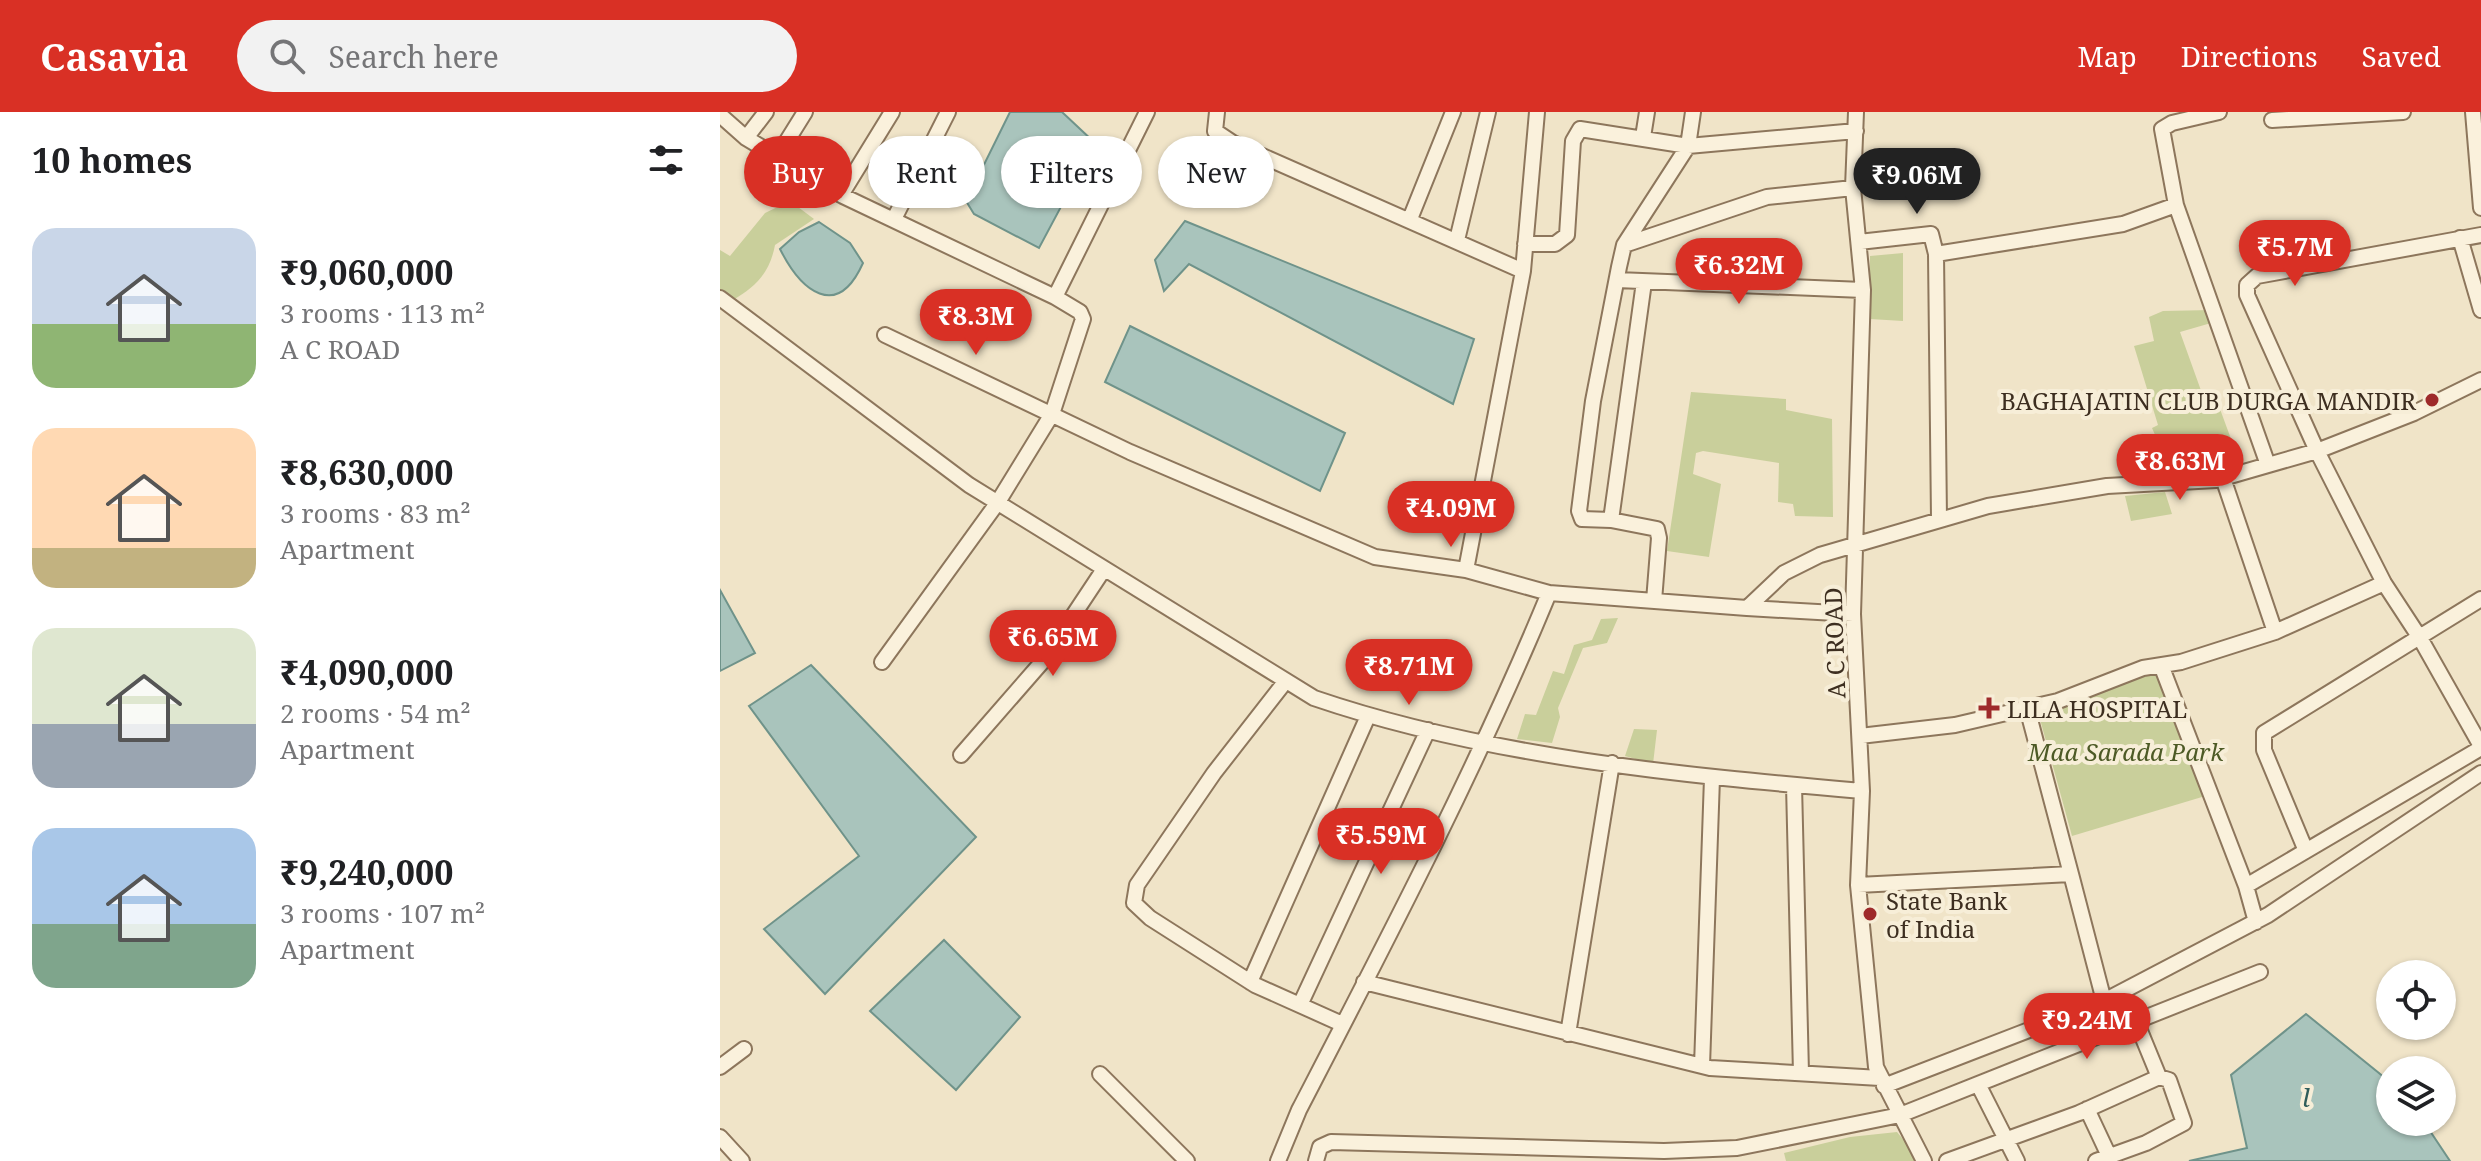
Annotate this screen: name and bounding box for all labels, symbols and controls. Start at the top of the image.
search box [237,20,797,92]
text: Casavia [40,30,189,82]
icon: search [265,34,309,78]
text: Search here [329,36,499,77]
text: Map [2077,37,2137,75]
text: Directions [2181,37,2318,75]
text: Saved [2362,37,2441,75]
chip: Buy [744,136,852,208]
chip: Rent [868,136,985,208]
chip: Filters [1001,136,1142,208]
chip: New [1158,136,1274,208]
text: 10 homes [32,137,192,183]
icon: filters [644,138,688,182]
pin: ₹9.06M [1852,148,1982,216]
text: ₹9.06M [1871,156,1963,192]
pin: ₹5.7M [2239,220,2351,288]
text: ₹5.7M [2257,228,2333,264]
pin: ₹6.32M [1674,238,1804,306]
text: ₹6.32M [1693,246,1785,282]
text: ₹9,060,000 [280,249,453,295]
icon: home [96,260,192,356]
pin: ₹8.3M [920,289,1032,357]
text: 3 rooms · 113 m² [280,295,485,331]
text: ₹8.3M [938,297,1014,333]
text: A C ROAD [280,331,400,367]
place label: BAGHAJATIN CLUB DURGA MANDIR [2000,384,2416,417]
marker: BAGHAJATIN CLUB DURGA MANDIR [2423,391,2441,409]
pin: ₹8.63M [2115,434,2245,502]
text: ₹8.63M [2134,442,2226,478]
text: ₹8,630,000 [280,449,453,495]
icon: home [96,460,192,556]
pin: ₹4.09M [1386,481,1516,549]
text: ₹4.09M [1405,489,1497,525]
text: 3 rooms · 83 m² [280,495,471,531]
text: Apartment [280,531,415,567]
street label: A C ROAD [1816,587,1852,699]
pin: ₹6.65M [988,610,1118,678]
text: ₹6.65M [1007,618,1099,654]
pin: ₹8.71M [1344,639,1474,707]
text: ₹8.71M [1363,647,1455,683]
text: ₹4,090,000 [280,649,453,695]
icon: home [96,660,192,756]
place label: LILA HOSPITAL [2007,692,2187,725]
text: 2 rooms · 54 m² [280,695,471,731]
marker: LILA HOSPITAL [1978,697,2000,719]
text: Apartment [280,731,415,767]
park label: Maa Sarada Park [2027,735,2225,768]
pin: ₹5.59M [1316,808,1446,876]
text: ₹5.59M [1335,816,1427,852]
text: ₹9,240,000 [280,849,453,895]
icon: home [96,860,192,956]
place label: State Bank of India [1886,884,2008,945]
text: 3 rooms · 107 m² [280,895,485,931]
marker: State Bank of India [1861,905,1879,923]
text: Apartment [280,931,415,967]
map controls [2376,960,2456,1136]
button: locate [2376,960,2456,1040]
pin: ₹9.24M [2022,993,2152,1061]
text: ₹9.24M [2041,1001,2133,1037]
button: layers [2376,1056,2456,1136]
water label: l [2302,1079,2310,1115]

